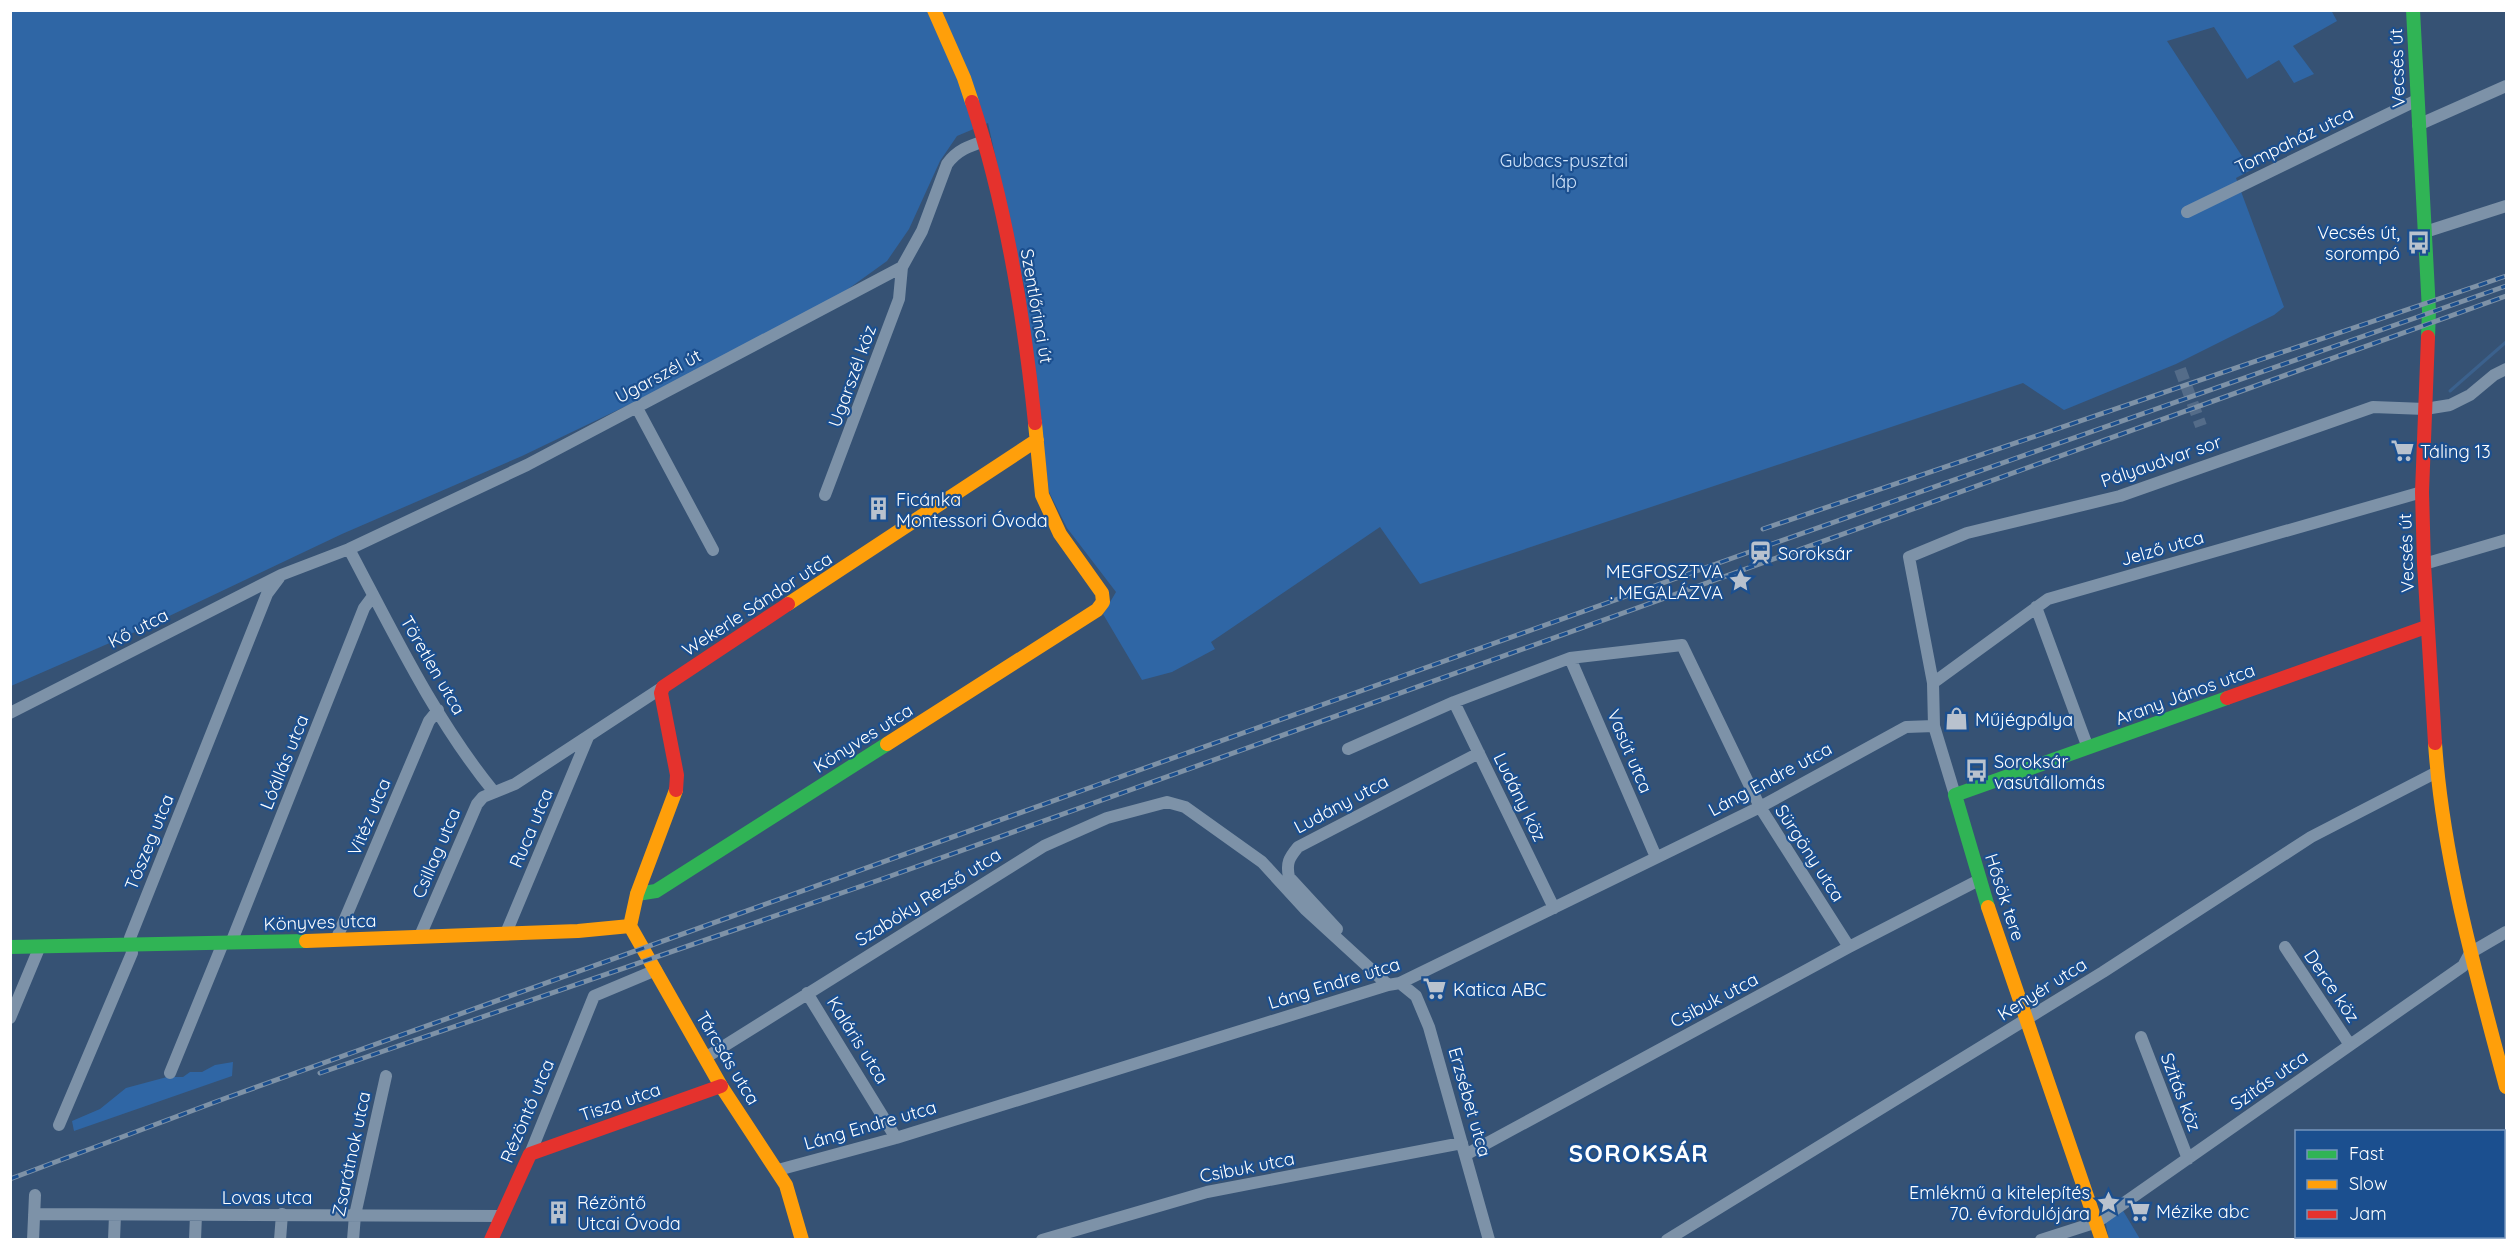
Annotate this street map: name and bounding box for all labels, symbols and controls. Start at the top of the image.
street label: Vecsés út [2384,28,2410,108]
street label: Tompaház utca [2231,101,2357,179]
park label: Gubacs-pusztai láp [1500,149,1628,193]
place label: Vecsés út, sorompó [2317,221,2400,265]
bus stop icon: Vecsés út, sorompó [2405,229,2431,255]
street label: Szentlőrinci út [1016,247,1058,365]
street label: Ugarszél köz [823,322,881,430]
street label: Ugarszél út [611,344,705,408]
street label: Pályaudvar sor [2098,430,2224,492]
supermarket icon: Táling 13 [2389,438,2415,464]
place label: Táling 13 [2420,440,2491,463]
place label: Ficánka Montessori Óvoda [896,488,1048,532]
building icon: Ficánka Montessori Óvoda [865,496,891,522]
street label: Vecsés út [2393,513,2419,593]
street label: Jelző utca [2118,525,2206,571]
station icon: Soroksár [1747,540,1773,566]
place label: Soroksár [1778,542,1852,565]
street label: Wekerle Sándor utca [678,547,836,661]
place label: MEGFOSZTVA . MEGALÁZVA [1606,560,1723,604]
place icon: MEGFOSZTVA . MEGALÁZVA [1728,568,1754,594]
street label: Kő utca [104,603,172,653]
street label: Töretlen utca [395,611,471,719]
street label: Arany János utca [2112,658,2258,730]
street label: Könyves utca [809,698,917,778]
street label: Vasút utca [1602,706,1658,796]
shop icon: Műjégpálya [1944,706,1970,732]
place label: Műjégpálya [1975,708,2073,731]
street label: Lóállás utca [255,711,313,813]
street label: Láng Endre utca [1704,737,1836,821]
street label: Ludány köz [1489,749,1551,845]
place label: Soroksár vasútállomás [1994,750,2105,794]
bus stop icon: Soroksár vasútállomás [1963,758,1989,784]
street label: Ludány utca [1290,770,1392,838]
street label: Vitéz utca [342,775,396,859]
street label: Ruca utca [504,785,558,871]
street label: Tószeg utca [119,791,179,893]
street label: Sürgöny utca [1770,800,1850,906]
street label: Csillag utca [407,804,465,902]
street label: Szabóky Rezső utca [851,843,1005,951]
street label: Hősök tere [1980,850,2030,944]
street label: Könyves utca [263,909,377,935]
street label: Derce köz [2299,945,2365,1027]
street label: Láng Endre utca [1265,952,1403,1014]
street label: Kenyér utca [1993,953,2091,1025]
street label: Csibuk utca [1666,967,1762,1033]
supermarket icon: Katica ABC [1422,976,1448,1002]
place label: Katica ABC [1453,978,1547,1001]
street label: Kaláris utca [822,992,894,1088]
street label: Tárcsás utca [691,1007,765,1109]
street label: Erzsébet utca [1443,1045,1497,1159]
street label: Szitás utca [2226,1045,2312,1115]
street label: Szitás köz [2156,1050,2206,1134]
street label: Rézöntő utca [495,1056,559,1166]
street label: Tisza utca [576,1077,664,1127]
street label: Zsarátnok utca [327,1089,375,1219]
street label: Láng Endre utca [801,1095,939,1155]
legend [2295,1130,2505,1238]
district label: SOROKSÁR [1569,1138,1709,1168]
text: Fast [2349,1142,2384,1165]
street label: Csibuk utca [1198,1147,1296,1187]
text: Slow [2349,1172,2387,1195]
place label: Emlékmű a kitelepítés 70. évfordulójára [1909,1181,2090,1225]
street label: Lovas utca [222,1186,312,1209]
place icon: Emlékmű a kitelepítés 70. évfordulójára [2095,1189,2121,1215]
place label: Rézöntő Utcai Óvoda [577,1191,681,1235]
supermarket icon: Mézike abc [2125,1198,2151,1224]
building icon: Rézöntő Utcai Óvoda [546,1199,572,1225]
place label: Mézike abc [2156,1200,2249,1223]
text: Jam [2349,1202,2387,1225]

